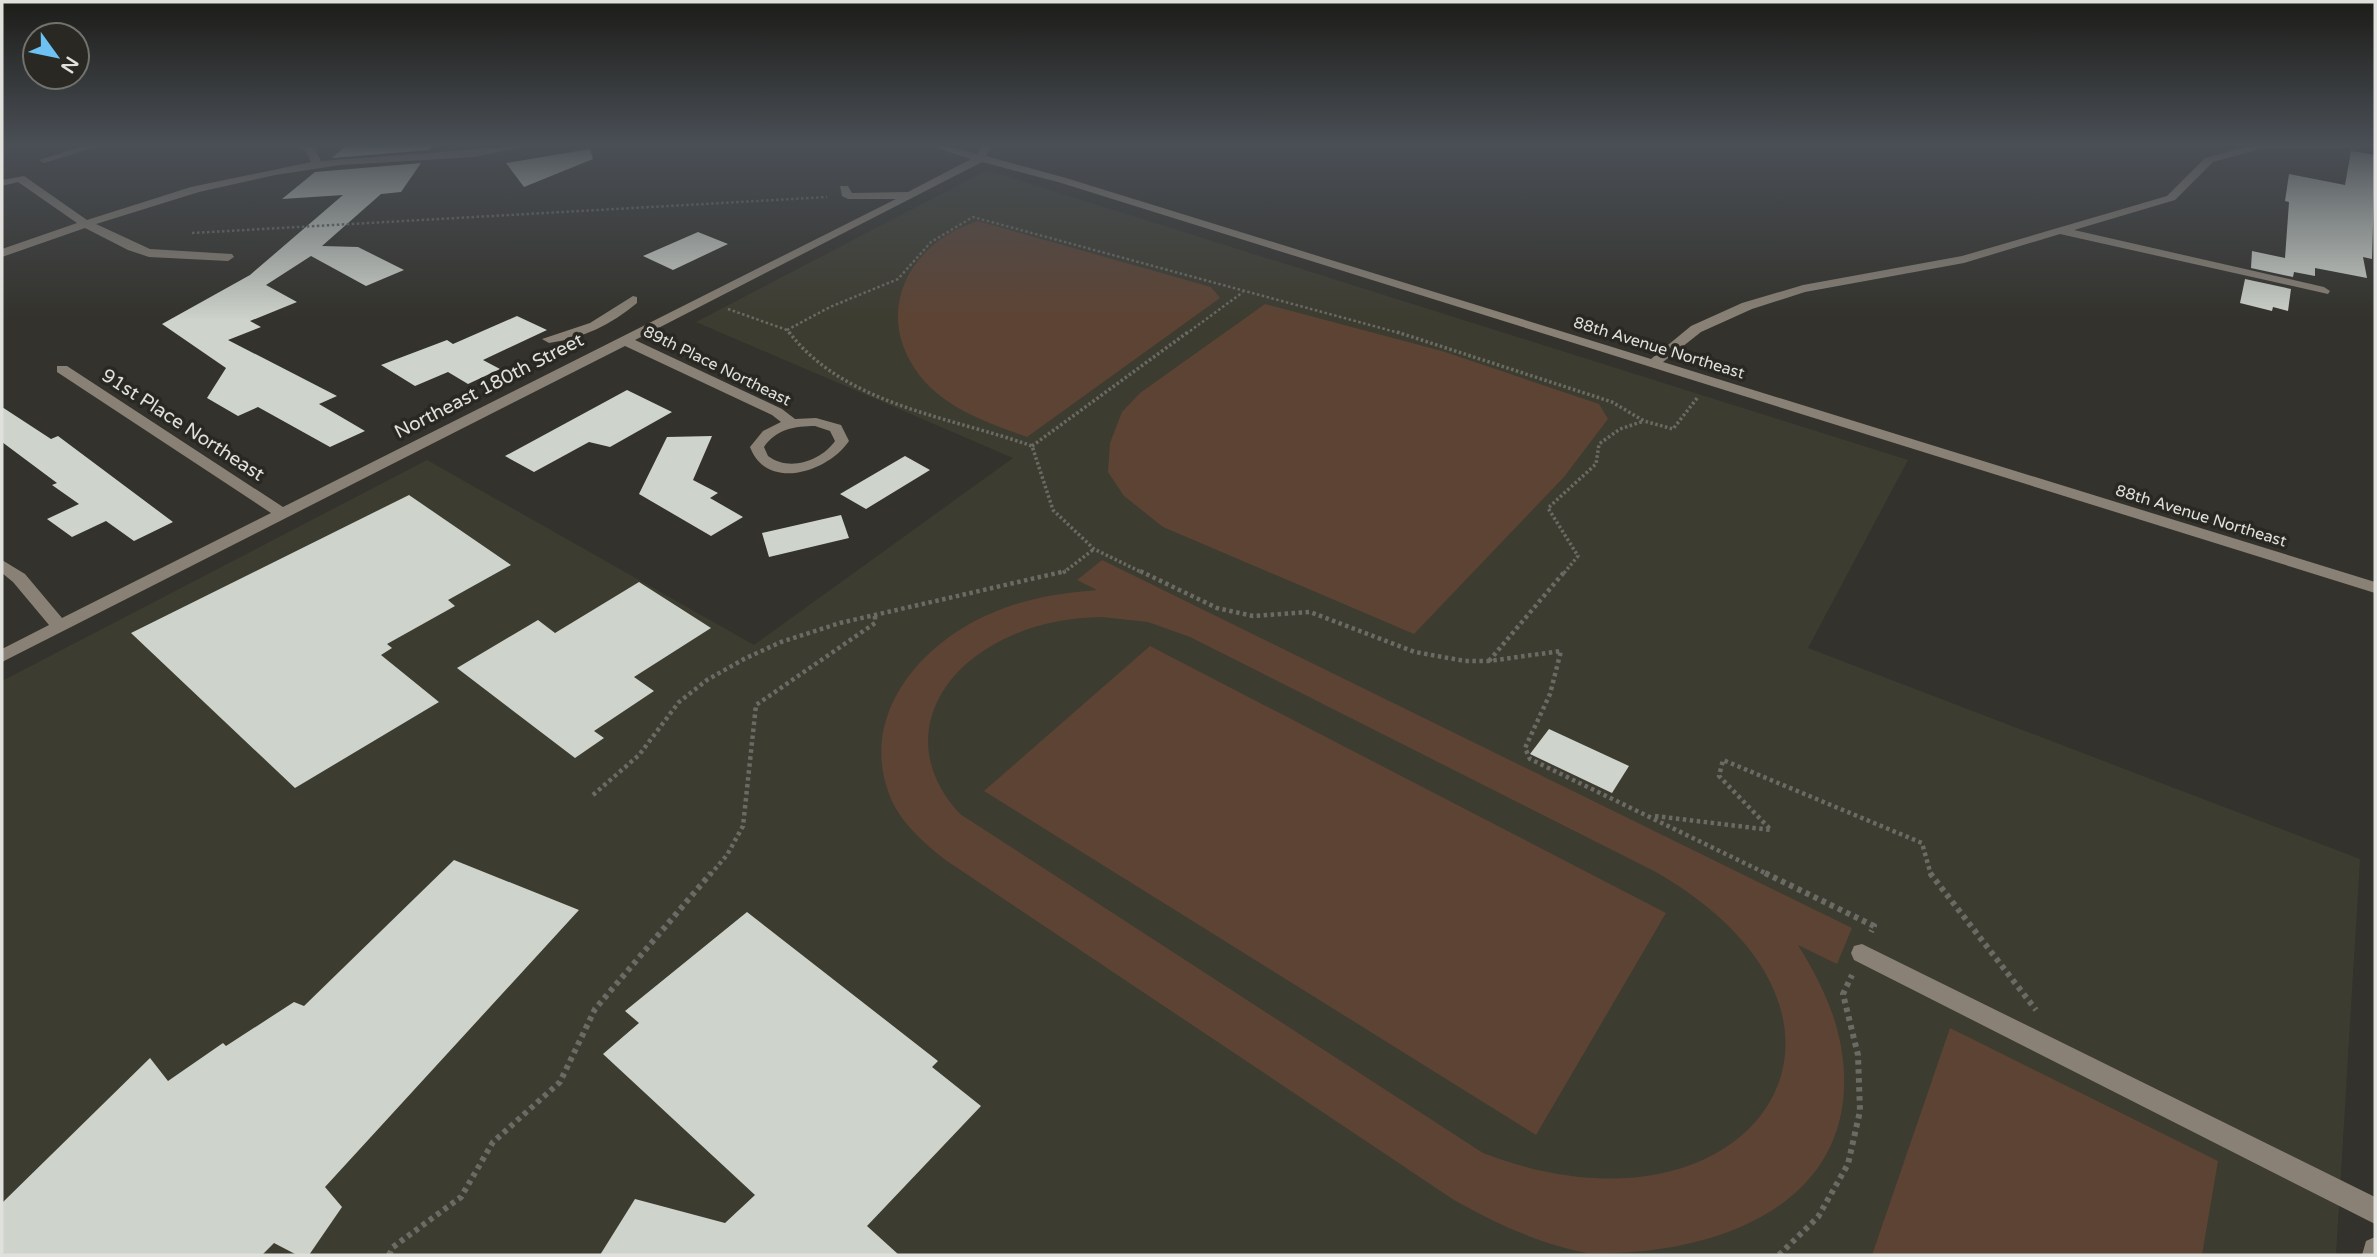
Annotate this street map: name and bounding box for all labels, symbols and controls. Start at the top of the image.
north arrow [21,21,91,91]
text: N [56,52,83,77]
street label: 88th Avenue Northeast [1571,312,1747,384]
street label: 89th Place Northeast [640,322,794,410]
street label: Northeast 180th Street [391,329,587,443]
street label: 91st Place Northeast [98,364,268,486]
street label: 88th Avenue Northeast [2113,480,2289,552]

